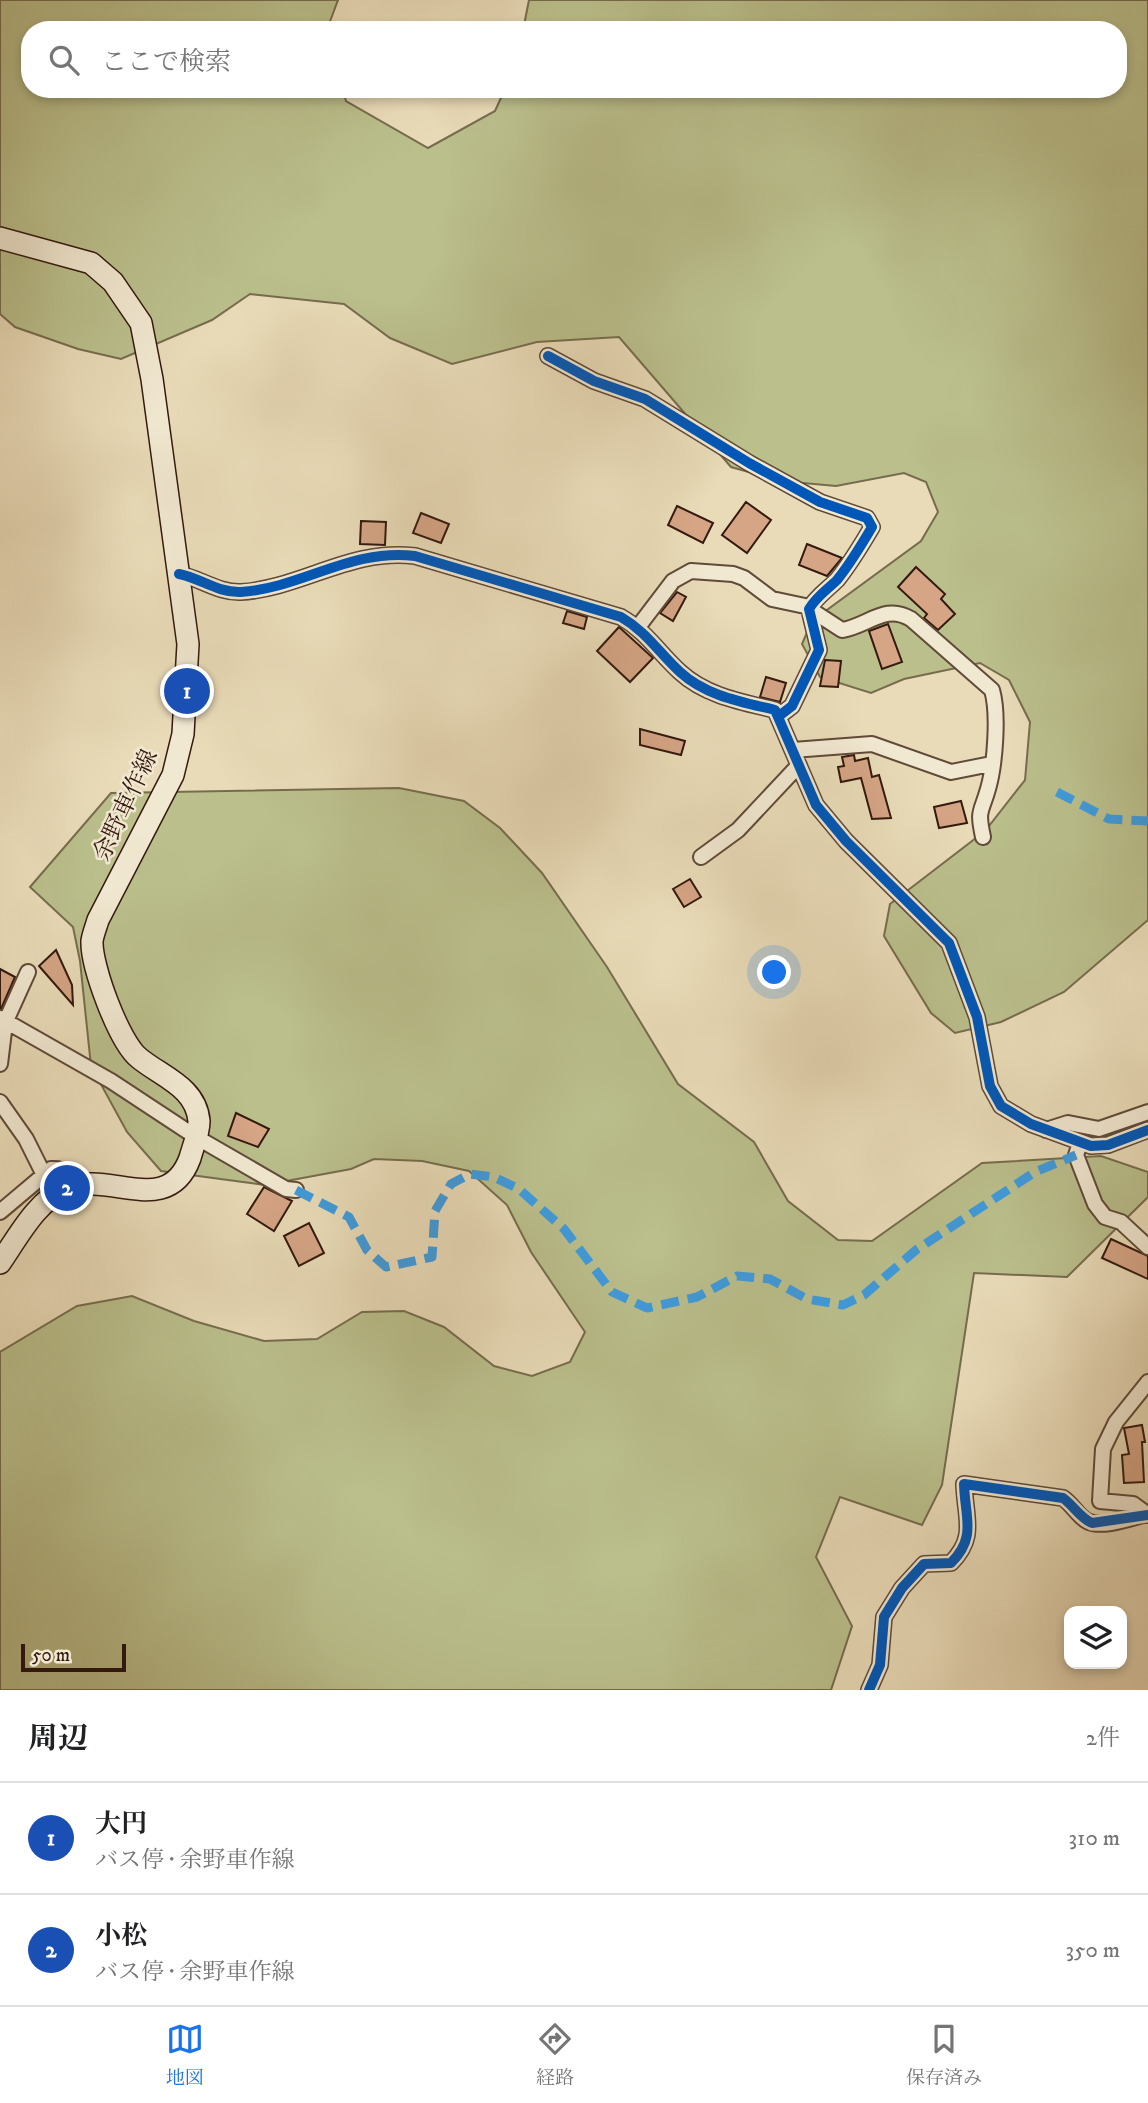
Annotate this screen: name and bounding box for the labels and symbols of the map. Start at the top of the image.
pin: 1 [164,665,210,717]
street label: 余野車作線 [87,745,165,866]
your location [757,955,791,989]
pin: 2 [44,1162,90,1214]
scale bar [21,1641,126,1673]

